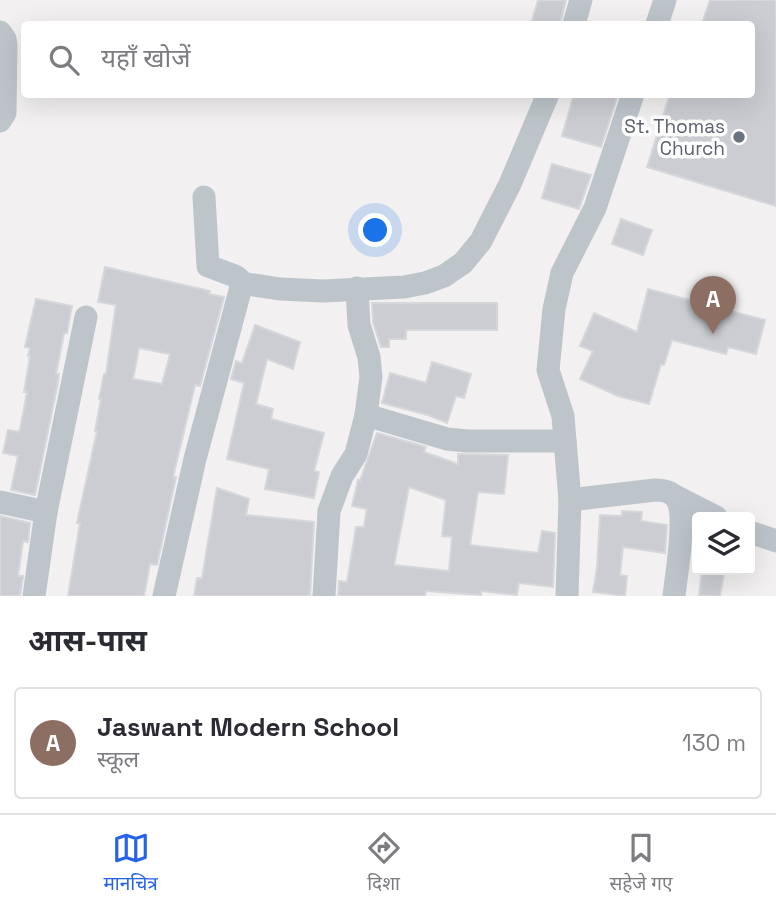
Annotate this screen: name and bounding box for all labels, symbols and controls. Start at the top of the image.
search box [21,21,755,98]
icon: search [45,41,83,79]
text: यहाँ खोजें [101,41,191,75]
place label: St. Thomas Church [624,114,725,161]
marker: St. Thomas Church [731,129,747,145]
your location [358,213,392,247]
pin: A [690,276,736,334]
map controls [692,512,755,575]
button: layers [692,512,755,575]
text: आस-पास [28,621,147,660]
text: Jaswant Modern School [97,710,399,744]
text: A [46,728,60,758]
text: 130 m [682,728,746,758]
text: स्कूल [97,744,139,774]
tab: मानचित्र [103,829,158,898]
tab: दिशा [365,829,403,898]
tab: सहेजे गए [609,829,673,898]

